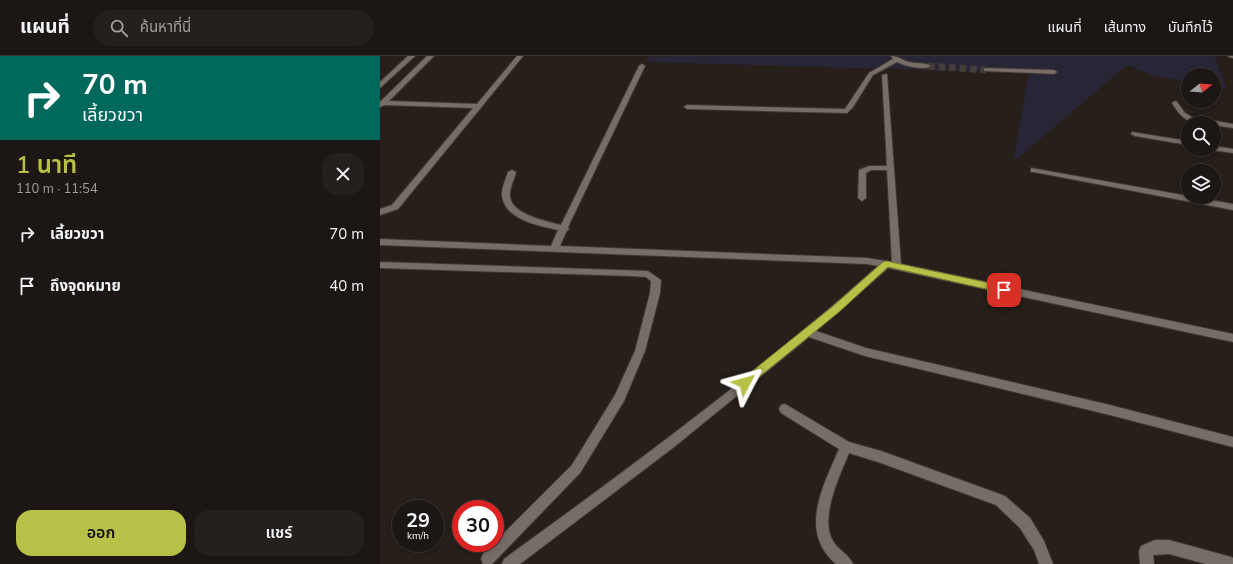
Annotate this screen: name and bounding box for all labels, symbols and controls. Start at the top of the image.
search box [94,10,374,46]
text: แผนที่ [20,14,70,40]
icon: search [108,17,130,39]
text: ค้นหาที่นี่ [140,17,191,37]
text: แผนที่ [1048,18,1082,37]
text: เส้นทาง [1104,18,1146,37]
text: บันทึกไว้ [1168,18,1213,37]
text: 70 m [82,66,148,104]
north arrow [1181,68,1221,108]
map controls [1181,68,1221,204]
icon: right [16,72,68,124]
text: เลี้ยวขวา [82,103,143,127]
button: search [1181,116,1221,156]
text: 1 นาที [16,149,77,181]
button: close [322,153,364,195]
button: layers [1181,164,1221,204]
text: 110 m · 11:54 [16,180,98,198]
icon: right [16,223,38,245]
text: เลี้ยวขวา [50,224,104,244]
text: 70 m [329,224,364,244]
pin [987,273,1021,307]
icon: arrive [16,275,38,297]
text: ถึงจุดหมาย [50,276,121,296]
text: 40 m [329,276,364,296]
icon: arrive [993,279,1015,301]
position arrow [724,362,766,404]
speed limit sign: 30 [452,500,504,552]
text: 29 [406,507,430,534]
button: ออก [16,510,186,556]
button: แชร์ [194,510,364,556]
text: km/h [407,529,429,543]

